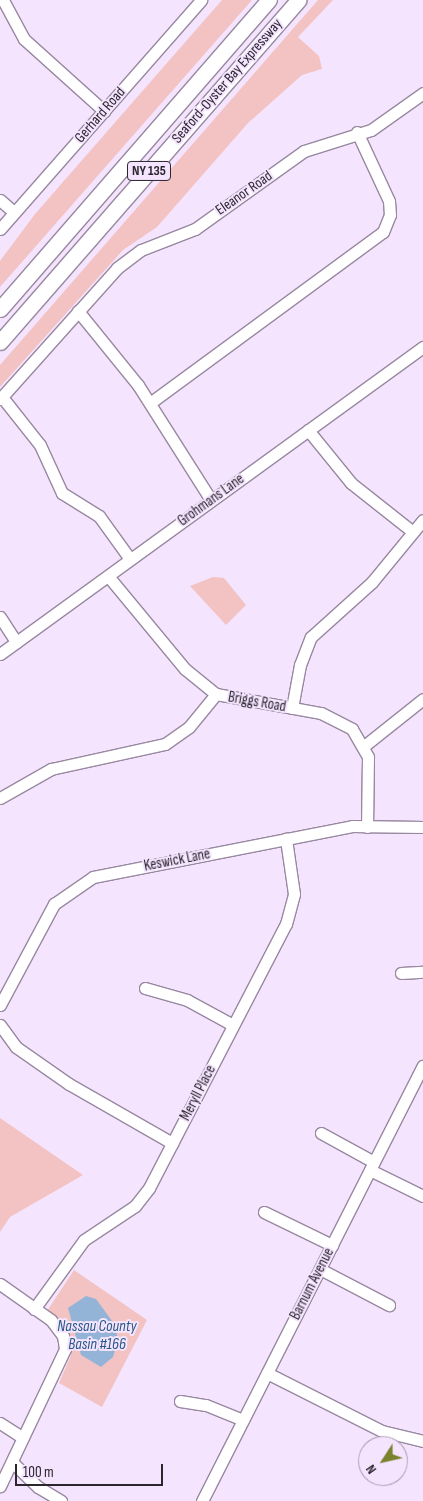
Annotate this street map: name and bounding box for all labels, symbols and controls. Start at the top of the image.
street label: Seaford-Oyster Bay Expressway [168,15,286,147]
street label: Gerhard Road [71,84,129,146]
road number: NY 135 [126,160,172,182]
street label: Eleanor Road [212,167,276,219]
street label: Grohmans Lane [174,470,248,530]
street label: Briggs Road [227,688,287,716]
street label: Keswick Lane [142,845,212,875]
street label: Meryll Place [176,1062,220,1124]
street label: Barnum Avenue [286,1245,338,1323]
water label: Nassau County Basin #166 [57,1317,137,1355]
north arrow [358,1436,408,1486]
scale bar [18,1454,165,1486]
text: N [362,1461,380,1477]
text: 100 m [23,1463,54,1482]

